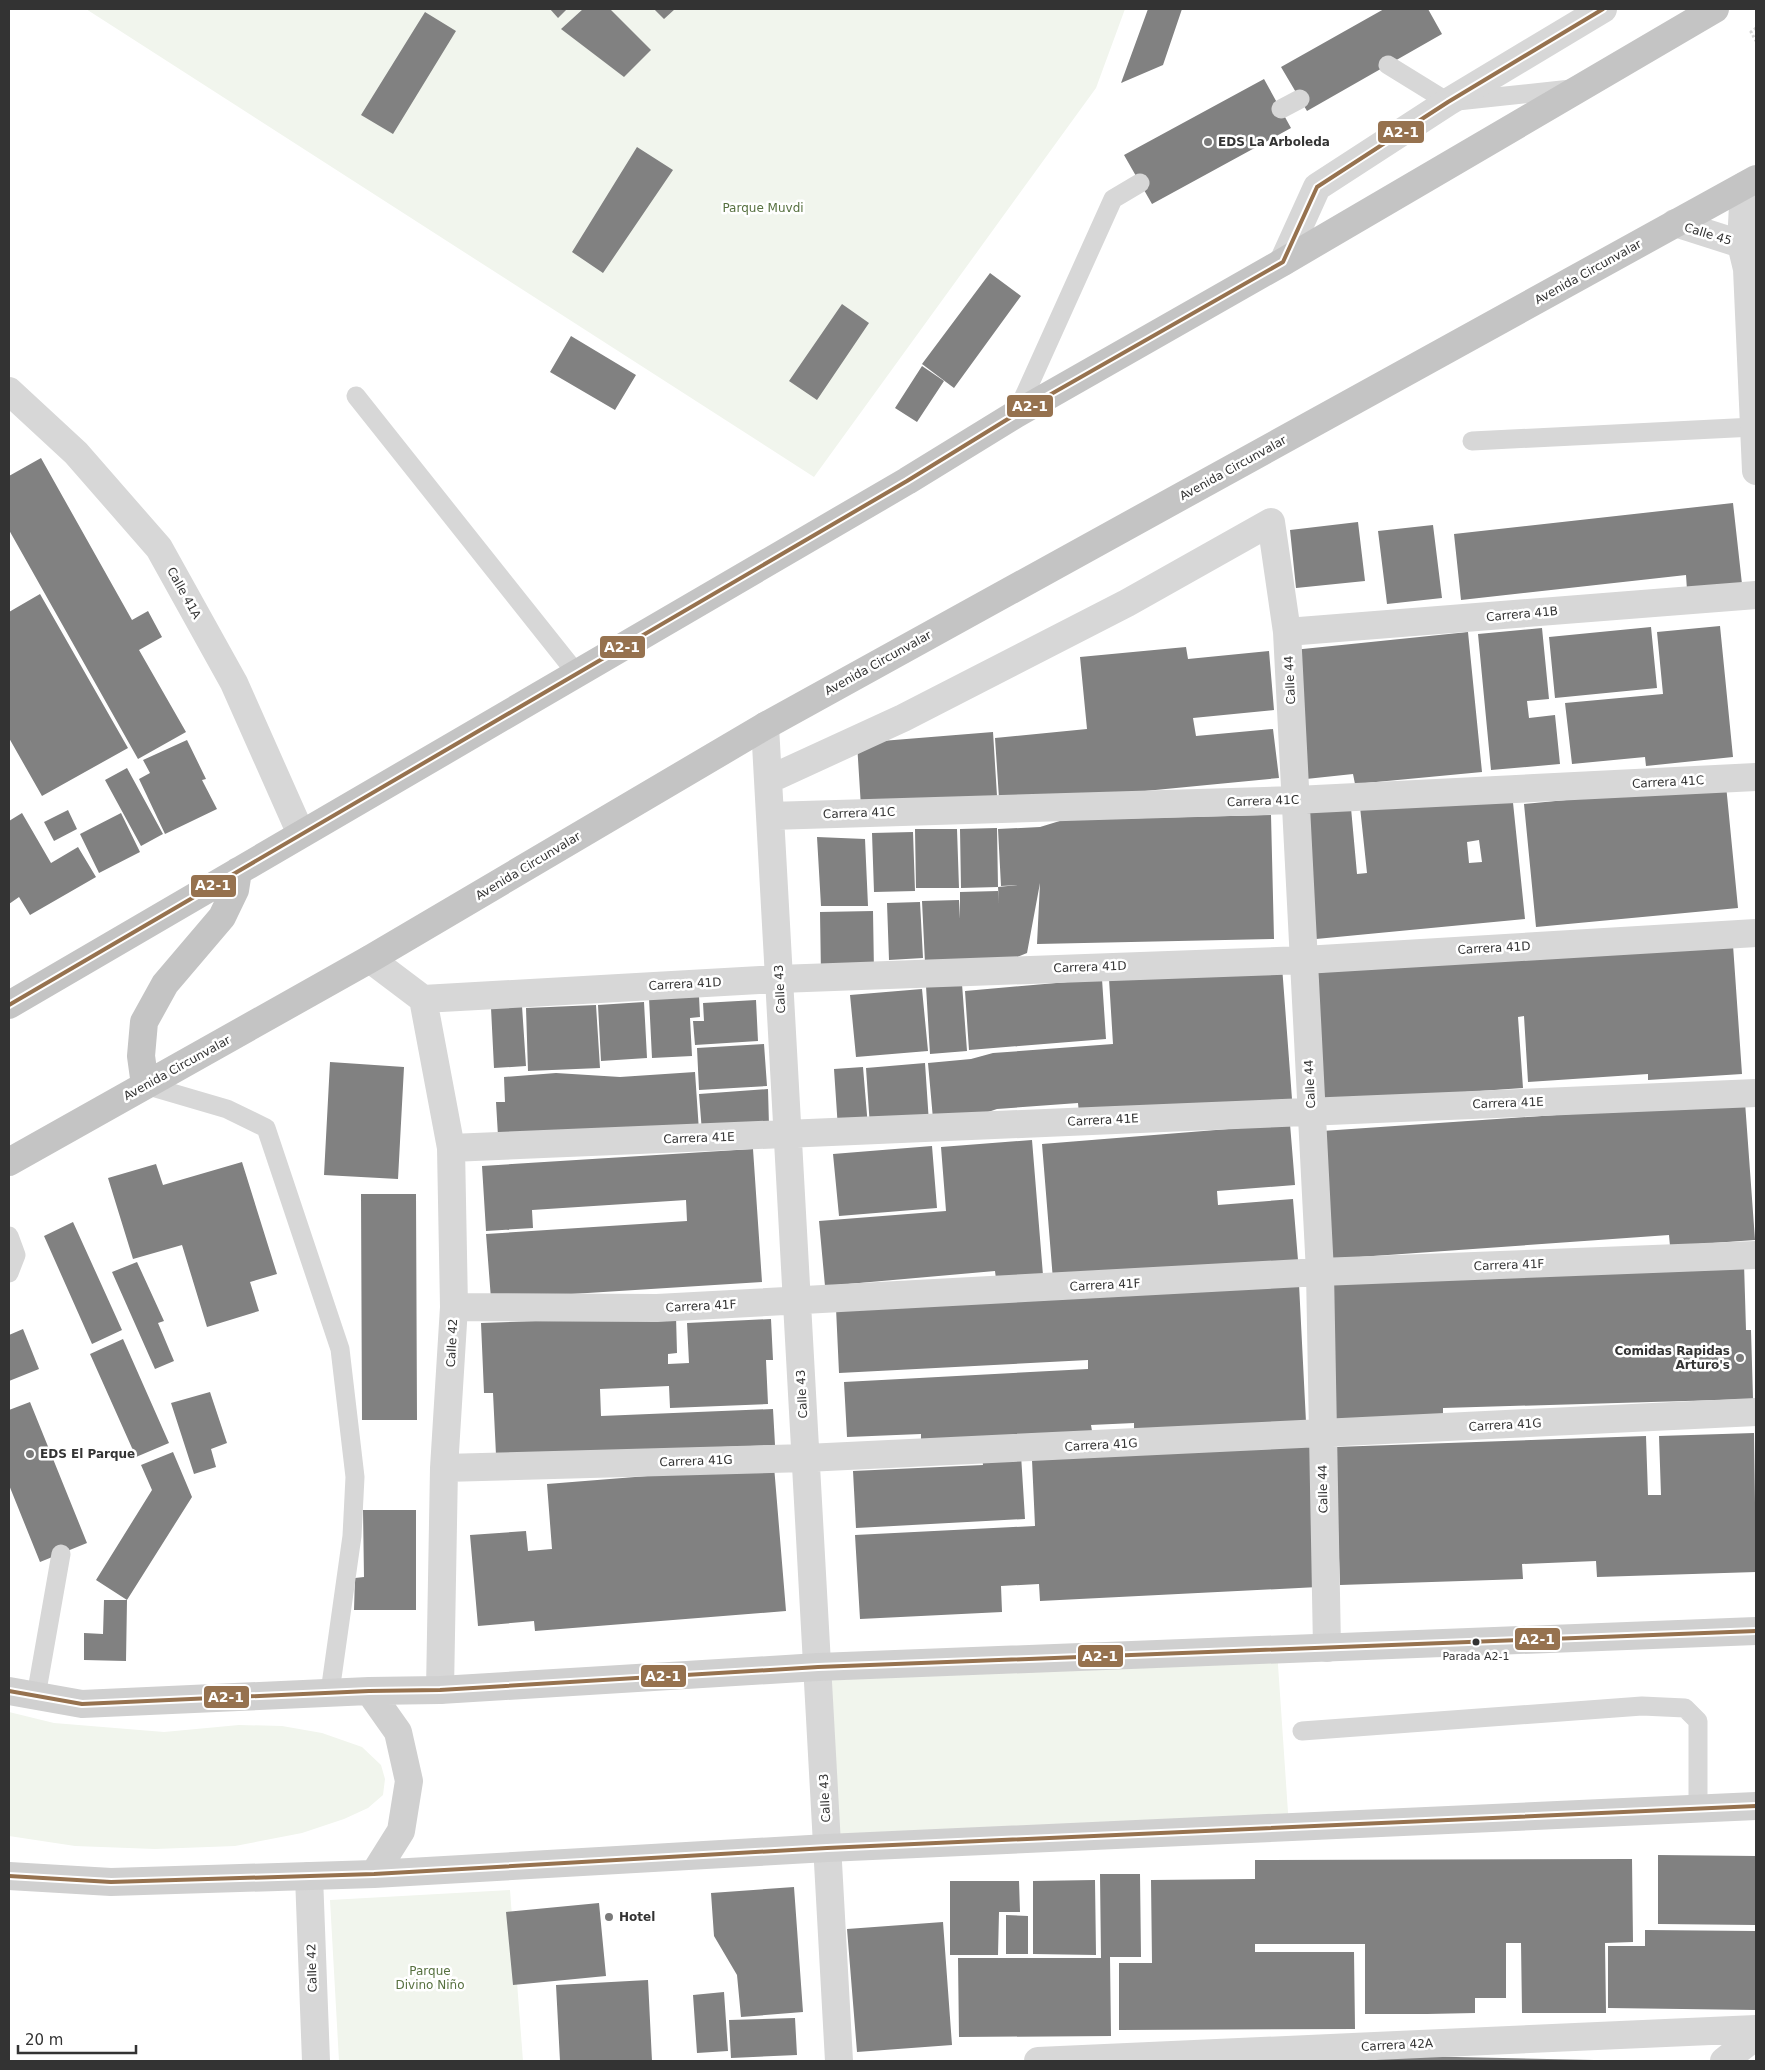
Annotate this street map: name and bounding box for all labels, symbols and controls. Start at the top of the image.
line badge: A2-1 [1377,120,1425,144]
text: A2-1 [1383,124,1419,140]
place label: EDS La Arboleda [1218,135,1330,149]
marker: EDS La Arboleda [1202,136,1214,148]
park label: Parque Muvdi [722,201,804,215]
street label: Calle 45 [1683,220,1733,248]
street label: Avenida Circunvalar [1532,237,1644,307]
line badge: A2-1 [1006,394,1054,418]
text: A2-1 [1012,398,1048,414]
street label: Avenida Circunvalar [1177,433,1289,503]
street label: Calle 41A [164,565,204,622]
street label: Carrera 41B [1485,604,1559,624]
street label: Avenida Circunvalar [822,628,934,698]
line badge: A2-1 [599,635,646,659]
text: A2-1 [604,639,640,655]
street label: Calle 44 [1282,655,1298,705]
street label: Carrera 41C [1632,773,1704,791]
street label: Carrera 41C [1227,793,1299,809]
street label: Carrera 41C [823,805,895,821]
street label: Avenida Circunvalar [473,829,583,903]
line badge: A2-1 [190,874,237,898]
text: A2-1 [195,877,231,893]
street label: Carrera 41D [1457,939,1531,957]
street label: Carrera 41D [1053,959,1127,975]
street label: Calle 43 [772,964,788,1014]
street label: Carrera 41D [648,975,722,993]
street label: Avenida Circunvalar [121,1033,233,1103]
street label: Calle 44 [1302,1059,1318,1109]
street label: Carrera 41E [1472,1095,1544,1111]
street label: Carrera 41E [1067,1111,1139,1129]
street label: Carrera 41E [663,1130,735,1146]
street label: Carrera 41F [1473,1257,1545,1273]
street label: Carrera 41F [1069,1276,1141,1294]
street label: Carrera 41F [665,1297,737,1315]
street label: Calle 42 [444,1318,460,1368]
place label: Comidas Rapidas Arturo's [1614,1344,1730,1372]
marker: Comidas Rapidas Arturo's [1734,1352,1746,1364]
street label: Calle 43 [794,1369,810,1419]
street label: Carrera 41G [1468,1416,1542,1434]
street label: Carrera 41G [1064,1436,1138,1454]
place label: EDS El Parque [40,1447,135,1461]
marker: EDS El Parque [24,1448,36,1460]
street label: Carrera 41G [659,1453,733,1469]
street label: Calle 44 [1316,1464,1330,1514]
line badge: A2-1 [1514,1627,1561,1651]
text: A2-1 [1519,1631,1555,1647]
marker: Parada A2-1 [1471,1637,1481,1647]
line badge: A2-1 [1077,1644,1124,1668]
text: A2-1 [1082,1648,1118,1664]
place label: Parada A2-1 [1443,1650,1509,1663]
line badge: A2-1 [640,1664,687,1688]
text: A2-1 [645,1668,681,1684]
line badge: A2-1 [203,1685,250,1709]
text: A2-1 [208,1689,244,1705]
street label: Calle 43 [817,1773,833,1823]
place label: Hotel [619,1910,655,1924]
marker: Hotel [603,1911,615,1923]
street label: Calle 42 [304,1943,320,1993]
park label: Parque Divino Niño [395,1964,465,1992]
scale bar [18,2022,135,2054]
text: 20 m [25,2031,63,2049]
street label: Carrera 42A [1361,2036,1434,2054]

